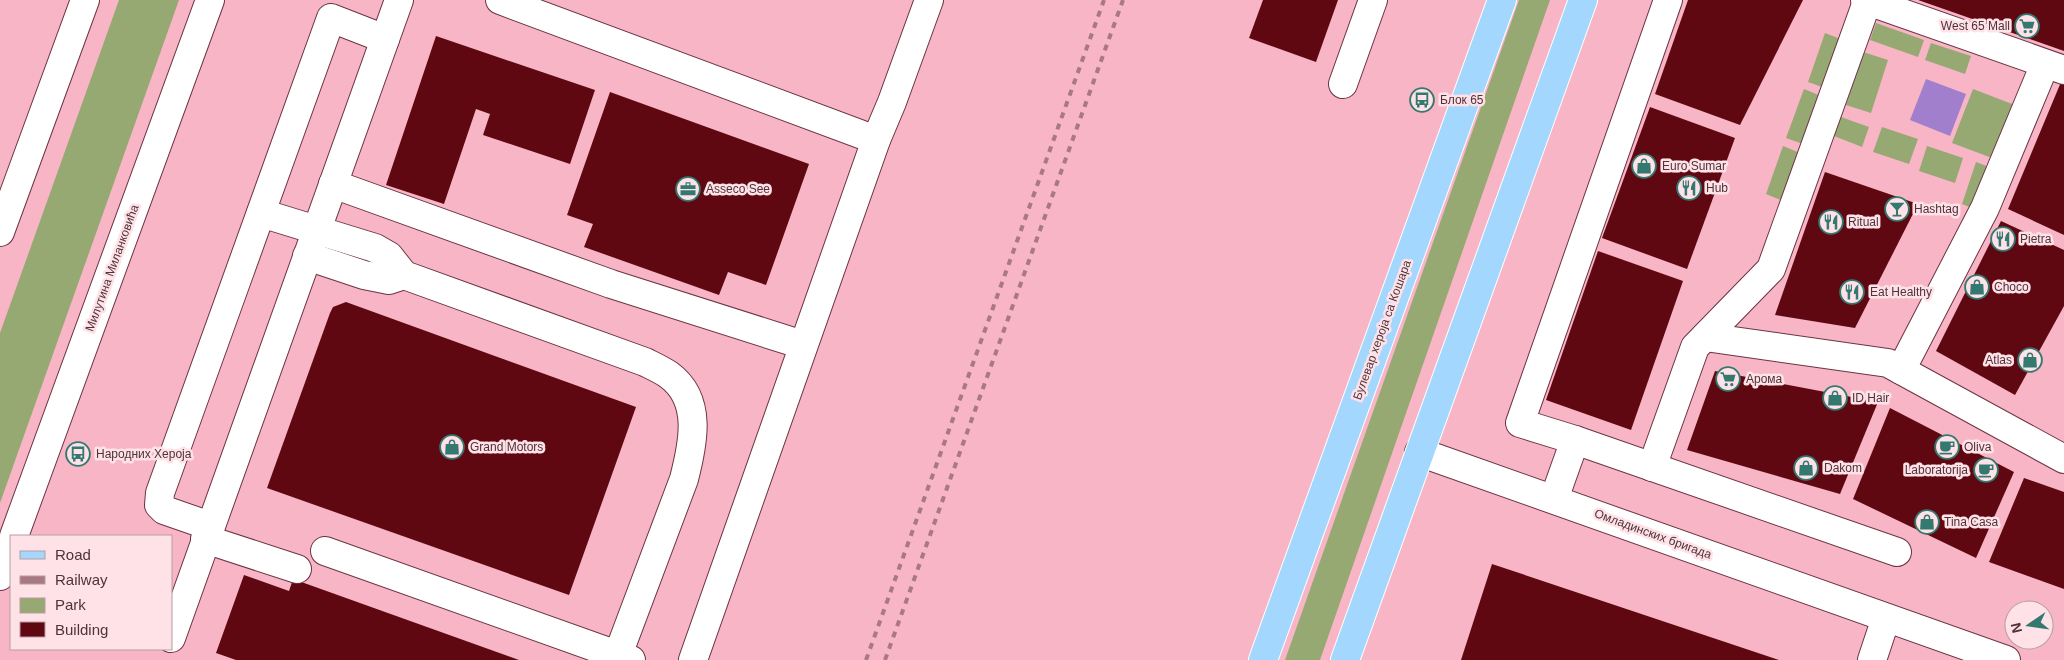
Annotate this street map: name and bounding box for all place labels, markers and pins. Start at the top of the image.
supermarket icon: West 65 Mall [2014,13,2040,39]
place label: West 65 Mall [1941,19,2010,33]
bus stop icon: Блок 65 [1409,87,1435,113]
place label: Блок 65 [1440,93,1484,107]
shop icon: Euro Sumar [1631,153,1657,179]
place label: Euro Sumar [1662,159,1726,173]
restaurant icon: Hub [1676,175,1702,201]
office icon: Asseco See [675,176,701,202]
place label: Hub [1706,181,1728,195]
place label: Asseco See [706,182,770,196]
bar icon: Hashtag [1884,196,1910,222]
place label: Hashtag [1914,202,1959,216]
restaurant icon: Ritual [1818,209,1844,235]
place label: Ritual [1848,215,1879,229]
restaurant icon: Pietra [1990,226,2016,252]
place label: Pietra [2020,232,2052,246]
shop icon: Choco [1964,274,1990,300]
restaurant icon: Eat Healthy [1839,279,1865,305]
place label: Choco [1994,280,2029,294]
place label: Eat Healthy [1870,285,1932,299]
shop icon: Atlas [2017,347,2043,373]
place label: Atlas [1985,353,2012,367]
supermarket icon: Арома [1715,366,1741,392]
place label: Арома [1746,372,1783,386]
shop icon: ID Hair [1822,385,1848,411]
place label: ID Hair [1852,391,1889,405]
shop icon: Grand Motors [439,434,465,460]
cafe icon: Oliva [1934,434,1960,460]
place label: Grand Motors [470,440,543,454]
place label: Oliva [1964,440,1992,454]
bus stop icon: Народних Хероја [65,441,91,467]
place label: Народних Хероја [96,447,192,461]
shop icon: Dakom [1793,455,1819,481]
cafe icon: Laboratorija [1973,457,1999,483]
place label: Dakom [1824,461,1862,475]
place label: Laboratorija [1905,463,1968,477]
shop icon: Tina Casa [1914,509,1940,535]
place label: Tina Casa [1944,515,1999,529]

